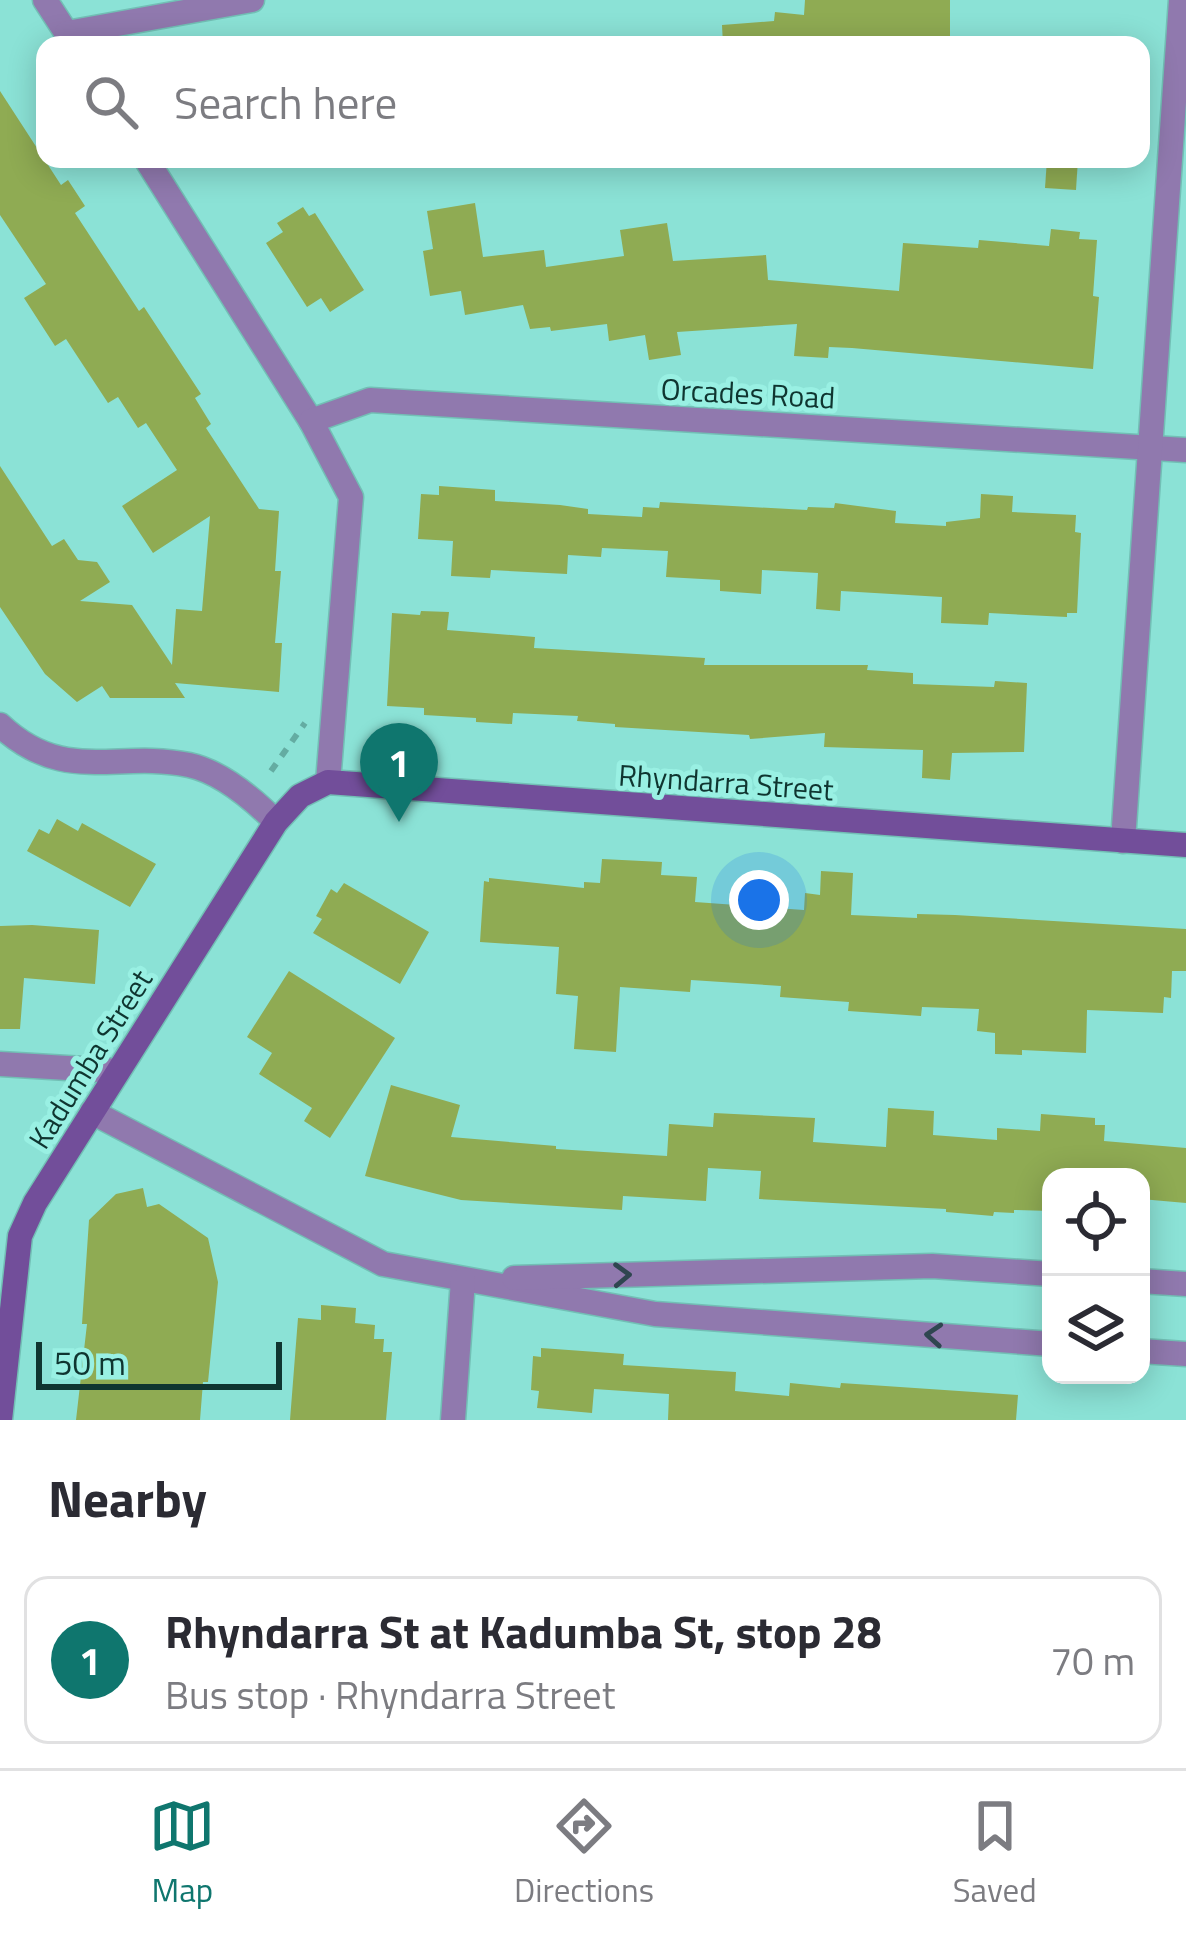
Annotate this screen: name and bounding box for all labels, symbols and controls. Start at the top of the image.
search box [36,36,1150,168]
text: Search here [174,68,397,136]
icon: search [78,69,144,135]
street label: Orcades Road [660,365,836,421]
pin: 1 [360,723,438,822]
street label: Rhyndarra Street [617,752,836,812]
your location [729,870,789,930]
street label: Kadumba Street [17,960,164,1158]
map controls [1042,1168,1150,1384]
button: locate [1042,1168,1150,1276]
one-way arrow [613,1262,632,1288]
button: layers [1042,1276,1150,1384]
one-way arrow [924,1323,943,1348]
scale bar [36,1336,282,1389]
text: 50 m [54,1338,126,1388]
text: Nearby [48,1459,207,1537]
text: Rhyndarra St at Kadumba St, stop 28 [165,1597,882,1665]
text: 1 [79,1631,101,1690]
text: 70 m [1050,1631,1135,1690]
text: Bus stop · Rhyndarra Street [165,1665,615,1724]
tab: Map [149,1793,215,1915]
tab: Directions [514,1793,654,1915]
tab: Saved [953,1793,1037,1915]

